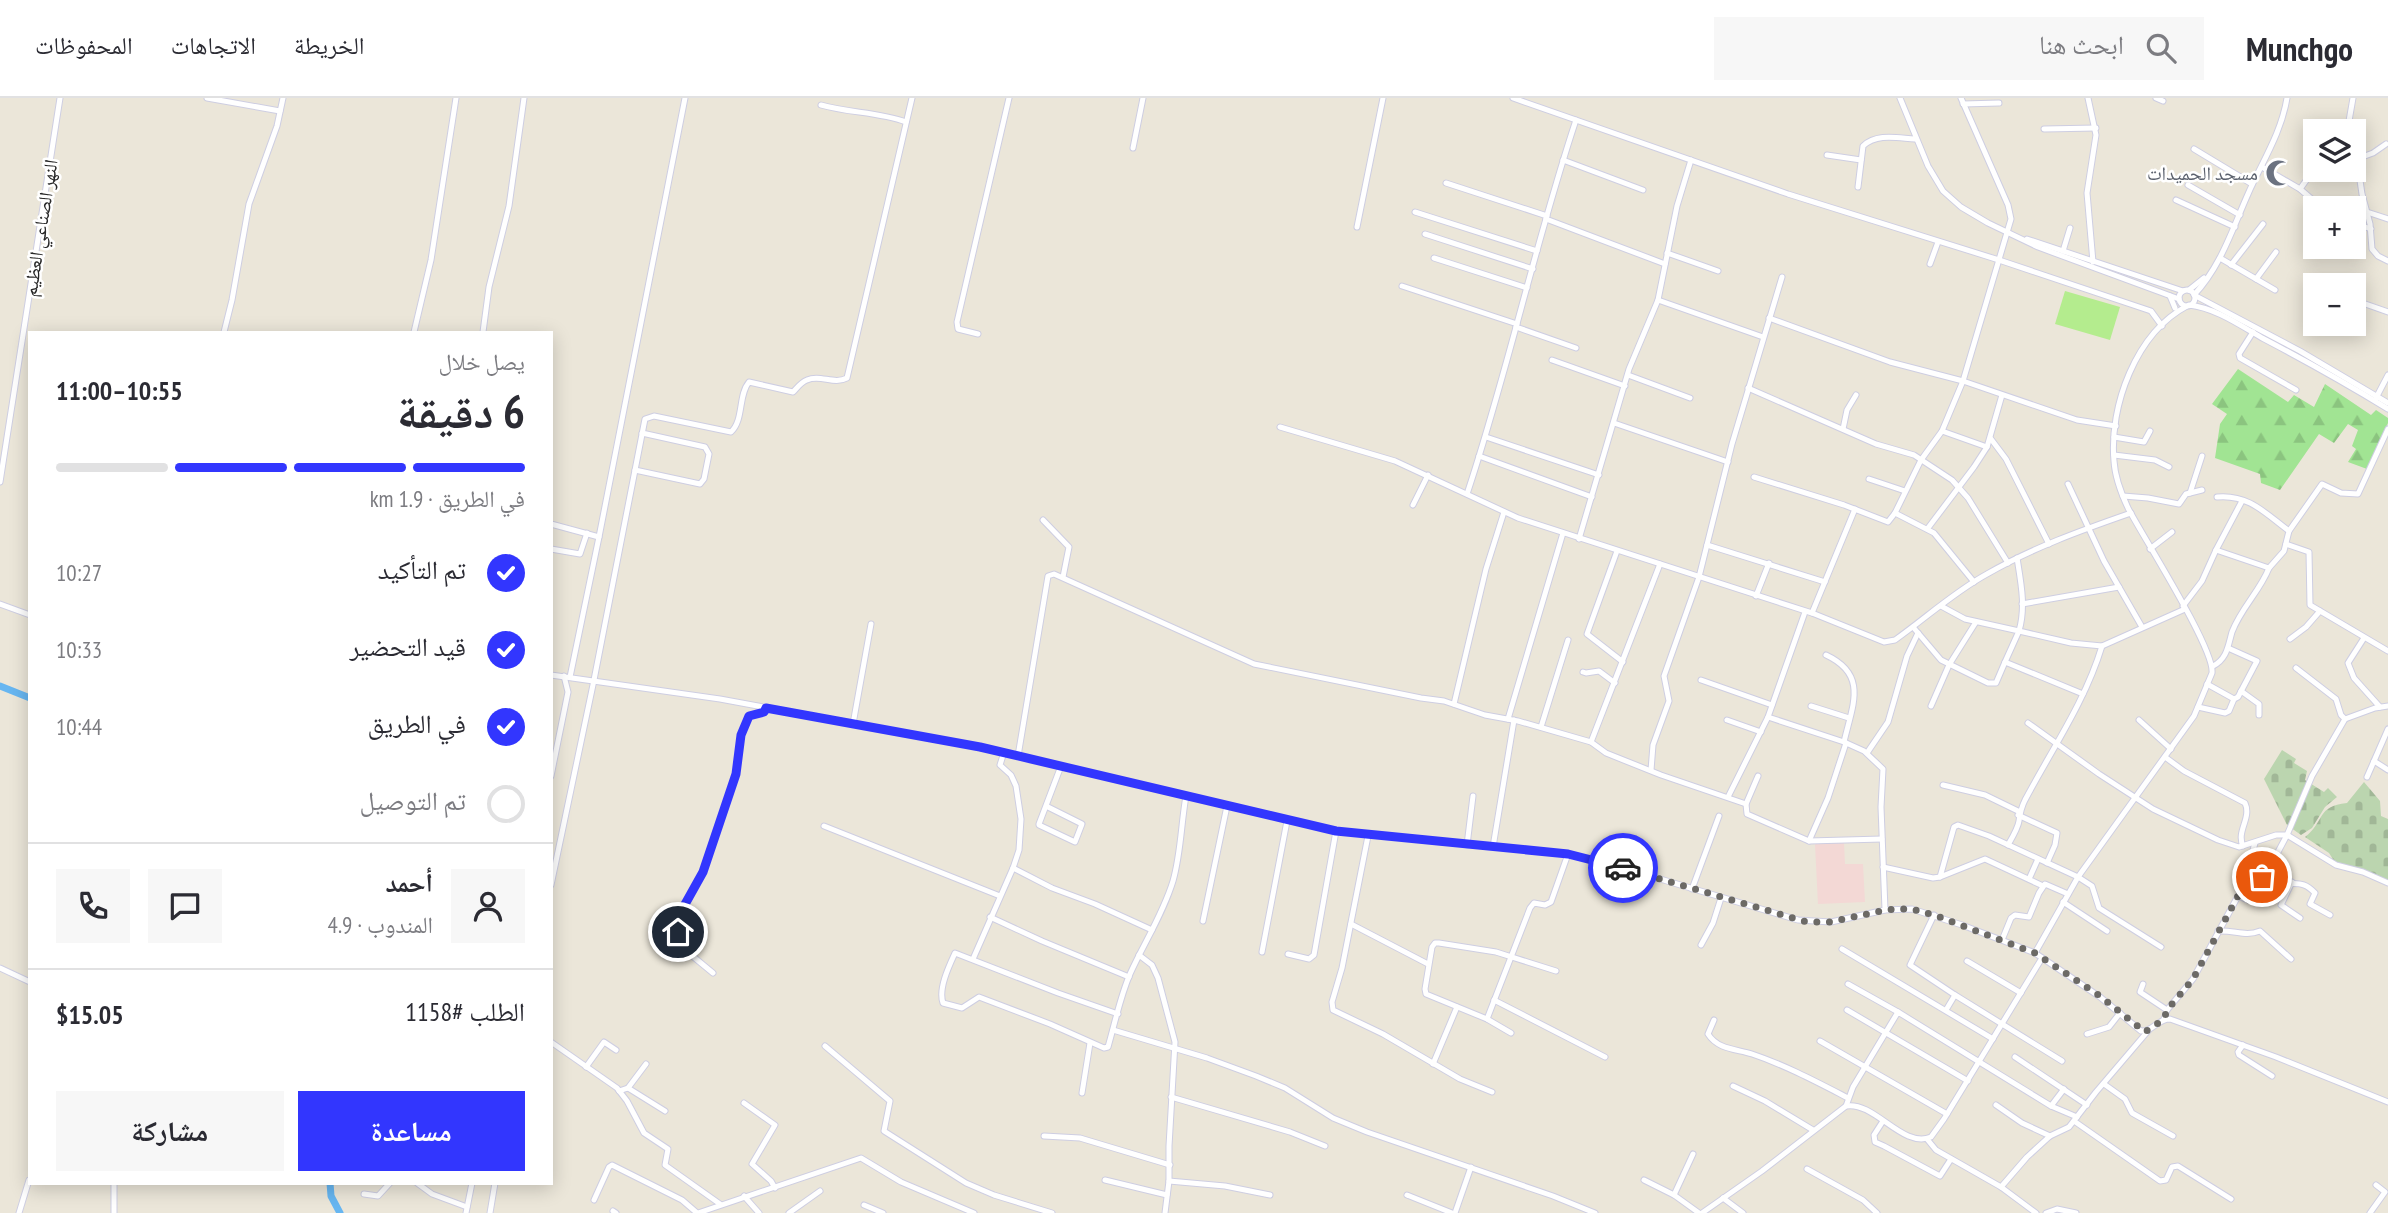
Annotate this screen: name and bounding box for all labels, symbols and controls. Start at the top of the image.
search box [1714,17,2204,80]
text: Munchgo [2246,27,2353,70]
text: ابحث هنا [2039,28,2124,61]
icon: search [2142,29,2180,67]
text: المحفوظات [35,30,133,61]
text: الاتجاهات [171,30,256,61]
text: الخريطة [294,30,365,61]
map controls [2303,119,2366,336]
button: layers [2303,119,2366,182]
street label: النهر الصناعي العظيم [17,158,66,299]
mosque icon: مسجد الحميدات [2264,158,2294,188]
place label: مسجد الحميدات [2147,161,2258,185]
button: + [2303,196,2366,259]
button: − [2303,273,2366,336]
text: يصل خلال [438,347,525,376]
text: 10:55–11:00 [56,374,183,407]
text: 6 دقيقة [397,381,525,441]
text: في الطريق · 1.9 km [370,484,525,513]
text: تم التأكيد [378,553,466,586]
icon: check [487,554,525,592]
text: 10:27 [56,558,102,587]
text: قيد التحضير [349,630,466,663]
icon: check [487,631,525,669]
text: 10:33 [56,635,102,664]
text: في الطريق [368,707,466,740]
icon: check [487,708,525,746]
text: 10:44 [56,712,102,741]
text: تم التوصيل [359,784,466,817]
courier [1588,833,1658,903]
pin [2232,847,2292,907]
icon: car [1604,849,1642,887]
icon: bag [2243,858,2281,896]
text: أحمد [385,866,433,899]
button: phone [56,869,130,943]
button: chat [148,869,222,943]
button: person [451,869,525,943]
pin [648,902,708,962]
text: المندوب · 4.9 [328,910,433,939]
icon: home [659,913,697,951]
text: الطلب #1158 [405,995,525,1028]
text: $15.05 [56,998,124,1031]
button: مشاركة [56,1091,284,1171]
button: مساعدة [298,1091,525,1171]

